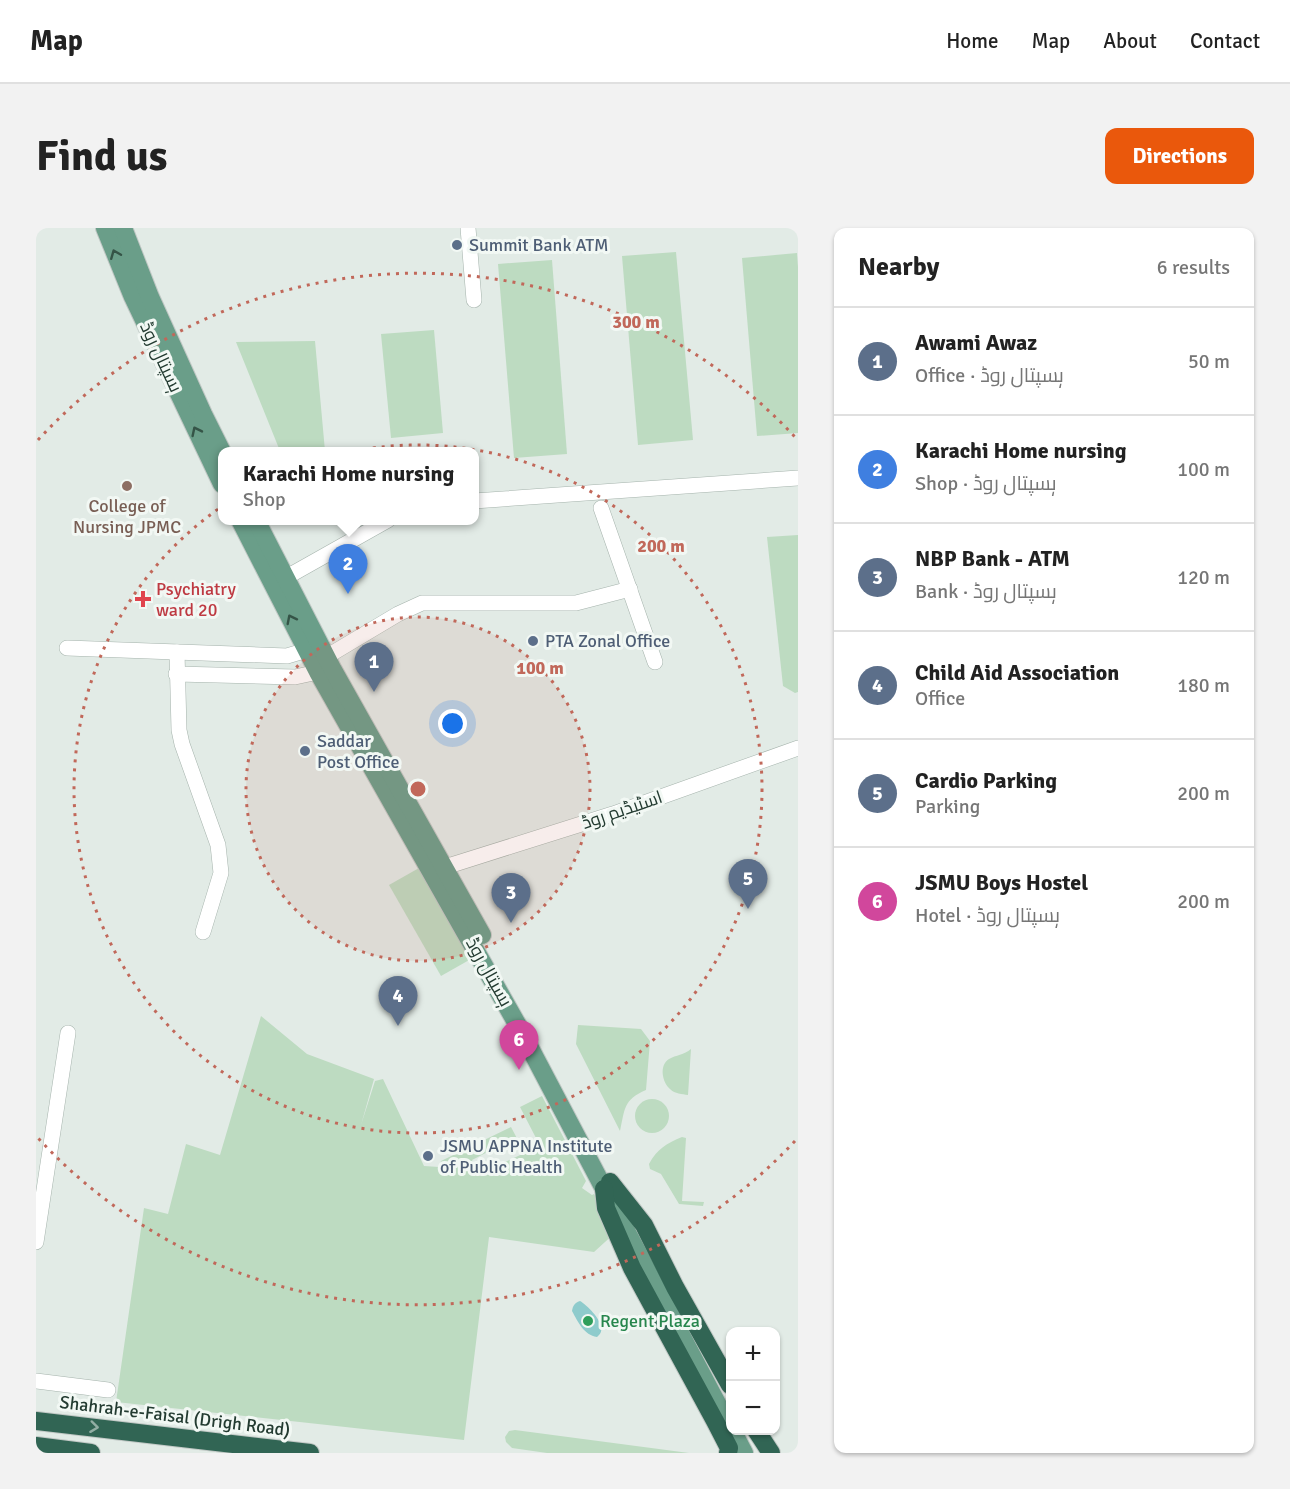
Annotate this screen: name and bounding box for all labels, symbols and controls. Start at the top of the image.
text: Map [30,24,83,58]
text: Home [946,28,999,54]
text: Map [1032,28,1070,54]
text: About [1103,28,1157,54]
text: Contact [1190,28,1260,54]
button: Directions [1105,128,1254,184]
text: Find us [36,131,167,182]
place label: Summit Bank ATM [469,234,608,256]
marker: Summit Bank ATM [450,238,464,252]
one-way arrow [110,249,122,260]
text: Nearby [858,251,939,283]
text: 6 results [1157,255,1230,280]
text: 300 m [612,311,660,333]
street label: ہسپتال روڈ [134,318,187,396]
text: Awami Awaz [915,329,1037,356]
text: 1 [872,349,883,374]
text: 50 m [1188,349,1230,374]
text: Office · ہسپتال روڈ [915,363,1064,388]
one-way arrow [192,427,203,438]
text: Karachi Home nursing [915,437,1127,464]
popup [218,447,479,525]
text: 2 [872,457,883,482]
text: 100 m [1177,457,1230,482]
text: Karachi Home nursing [243,460,454,487]
text: Shop · ہسپتال روڈ [915,471,1057,496]
marker: College of Nursing JPMC [120,479,134,493]
text: Shop [243,487,286,512]
place label: College of Nursing JPMC [73,495,181,538]
text: 200 m [637,535,685,557]
pin: 2 [328,544,368,594]
text: NBP Bank - ATM [915,545,1070,572]
text: 3 [872,565,883,590]
text: 120 m [1177,565,1230,590]
place label: Psychiatry ward 20 [156,578,236,621]
text: Bank · ہسپتال روڈ [915,579,1057,604]
marker: Psychiatry ward 20 [134,590,152,608]
one-way arrow [287,614,298,625]
place label: PTA Zonal Office [545,630,670,652]
marker: PTA Zonal Office [526,634,540,648]
pin: 1 [354,642,394,692]
text: 100 m [516,657,564,679]
text: Child Aid Association [915,659,1119,686]
text: 4 [872,673,883,698]
text: 180 m [1177,673,1230,698]
text: Office [915,686,965,711]
your location [438,709,467,738]
place label: Saddar Post Office [317,730,399,773]
marker: Saddar Post Office [298,744,312,758]
text: Cardio Parking [915,767,1057,794]
centre of rings [408,779,428,799]
text: 5 [872,781,883,806]
text: 200 m [1177,781,1230,806]
street label: اسٹیڈیم روڈ [579,786,666,835]
text: Parking [915,794,980,819]
pin: 5 [728,860,768,909]
text: JSMU Boys Hostel [915,869,1088,896]
pin: 3 [492,874,530,923]
text: 6 [872,889,883,914]
text: 200 m [1177,889,1230,914]
text: Hotel · ہسپتال روڈ [915,903,1060,928]
street label: ہسپتال روڈ [460,934,517,1011]
pin: 4 [378,976,418,1026]
pin: 6 [500,1020,538,1070]
place label: JSMU APPNA Institute of Public Health [440,1135,612,1178]
marker: JSMU APPNA Institute of Public Health [421,1149,435,1163]
place label: Regent Plaza [600,1310,700,1332]
marker: Regent Plaza [581,1314,595,1328]
map controls [726,1327,780,1435]
button: + [726,1327,780,1381]
button: − [726,1381,780,1435]
street label: Shahrah-e-Faisal (Drigh Road) [59,1391,291,1441]
one-way arrow [90,1421,99,1433]

